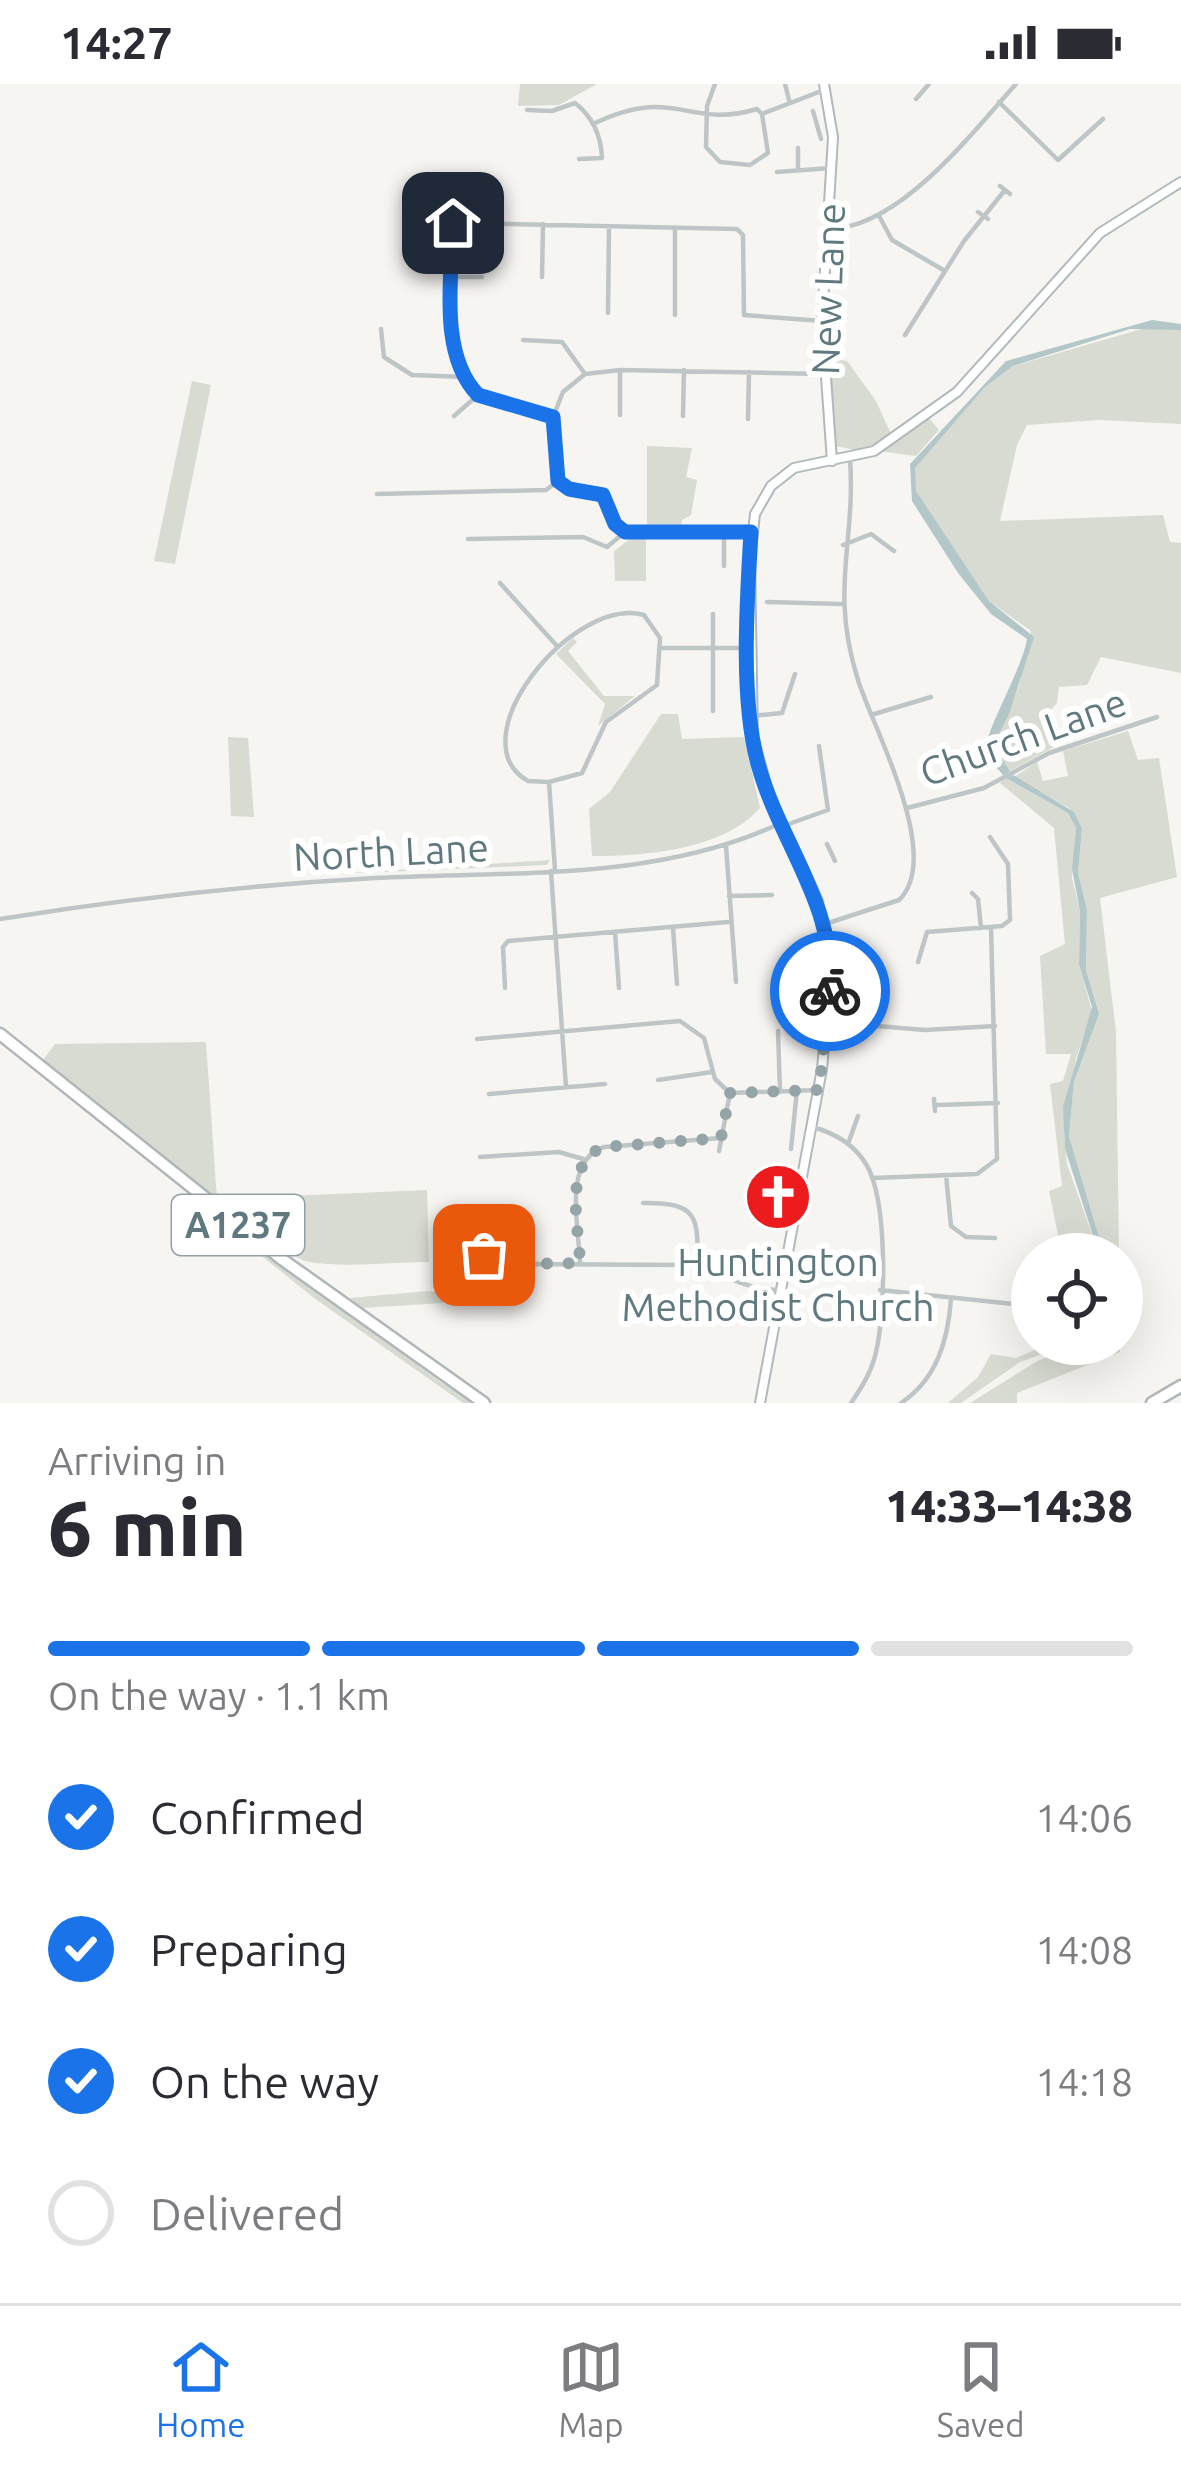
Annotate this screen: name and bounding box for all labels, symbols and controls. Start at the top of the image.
text: 14:27 [60,17,173,68]
pin [402,172,504,274]
icon: home [420,190,486,256]
street label: New Lane [803,202,852,376]
street label: Church Lane [914,679,1132,794]
street label: North Lane [292,825,490,878]
courier [770,931,890,1051]
icon: bike [797,958,863,1024]
church icon: Huntington Methodist Church [743,1162,813,1232]
road number: A1237 [172,1195,304,1255]
pin [433,1204,535,1306]
icon: bag [451,1222,517,1288]
map controls [1011,1233,1143,1365]
button: locate [1011,1233,1143,1365]
place label: Huntington Methodist Church [622,1240,934,1328]
text: Arriving in [48,1439,226,1482]
text: 14:33–14:38 [885,1480,1133,1531]
text: 6 min [48,1483,246,1571]
text: On the way · 1.1 km [48,1674,390,1717]
icon: check [48,1784,114,1850]
text: Confirmed [150,1792,365,1843]
text: 14:06 [1035,1796,1133,1839]
icon: check [48,1916,114,1982]
text: Preparing [150,1924,348,1975]
text: 14:08 [1035,1928,1133,1971]
icon: check [48,2048,114,2114]
text: On the way [150,2056,379,2107]
text: 14:18 [1035,2060,1133,2103]
text: Delivered [150,2188,344,2239]
tab: Home [156,2334,245,2443]
tab: Map [558,2334,624,2443]
tab: Saved [937,2334,1025,2443]

